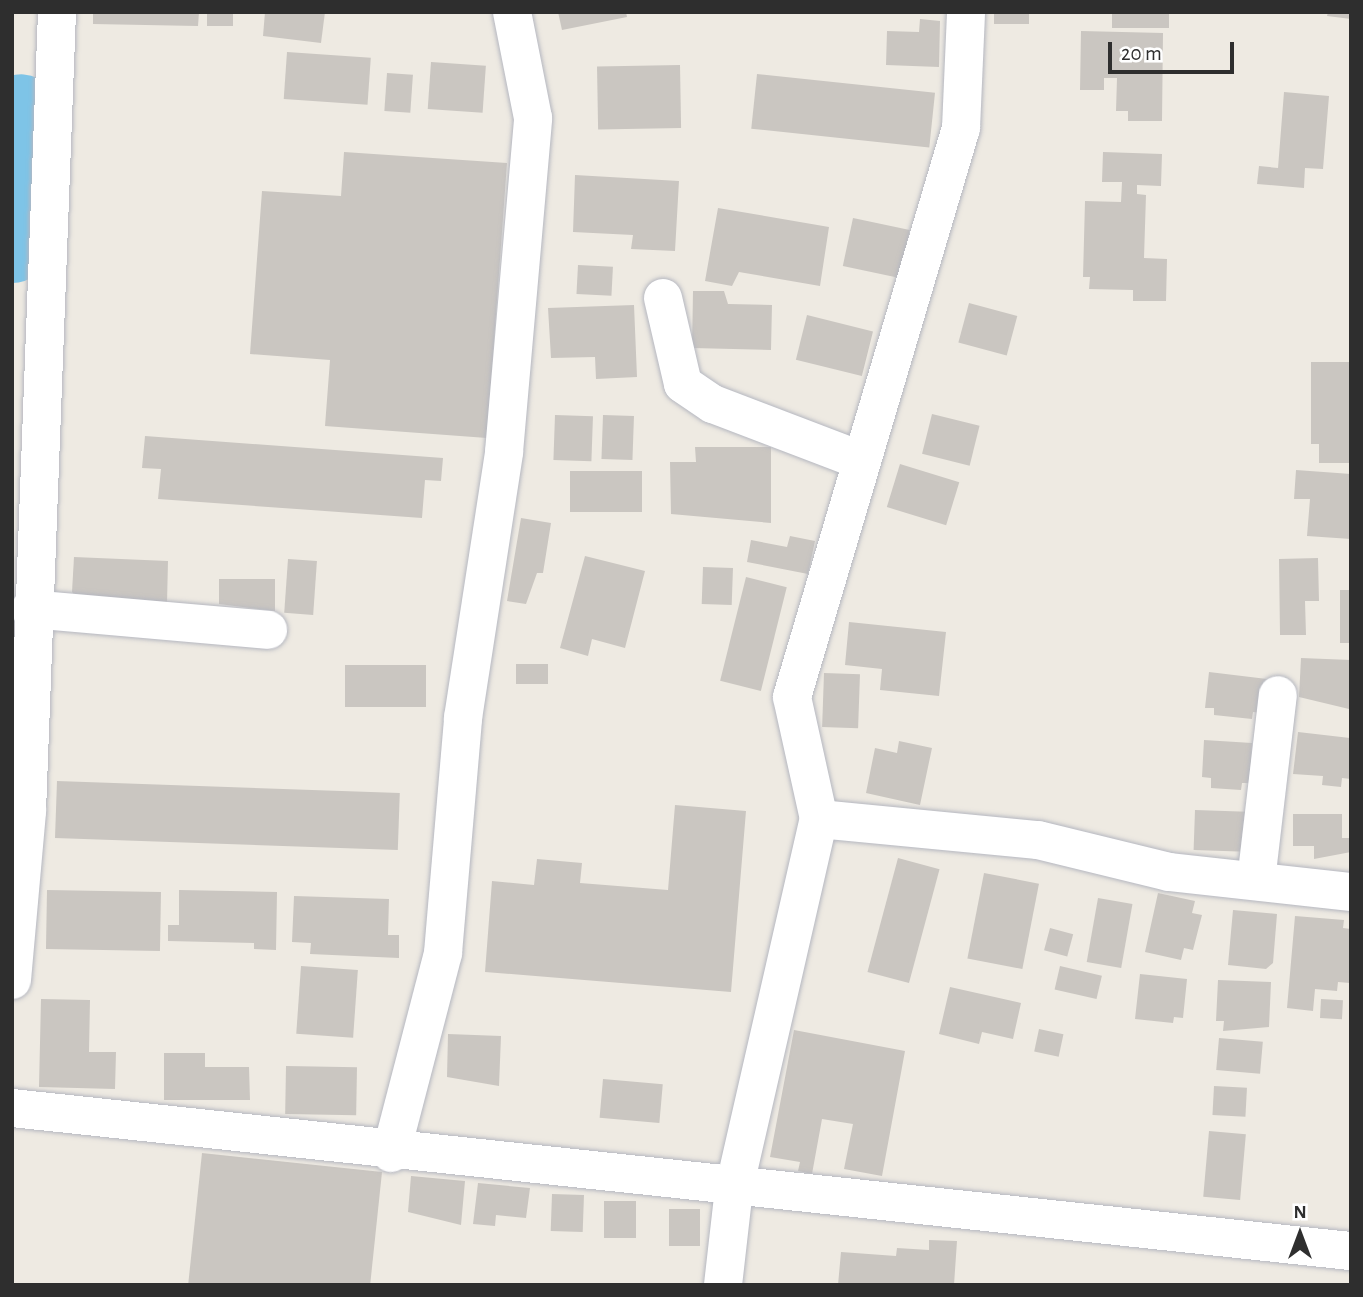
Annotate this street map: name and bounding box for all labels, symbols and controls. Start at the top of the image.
scale bar [1111,28,1237,72]
text: 20 m [1121,43,1162,64]
north arrow [1265,1199,1335,1269]
text: N [1293,1203,1307,1222]

